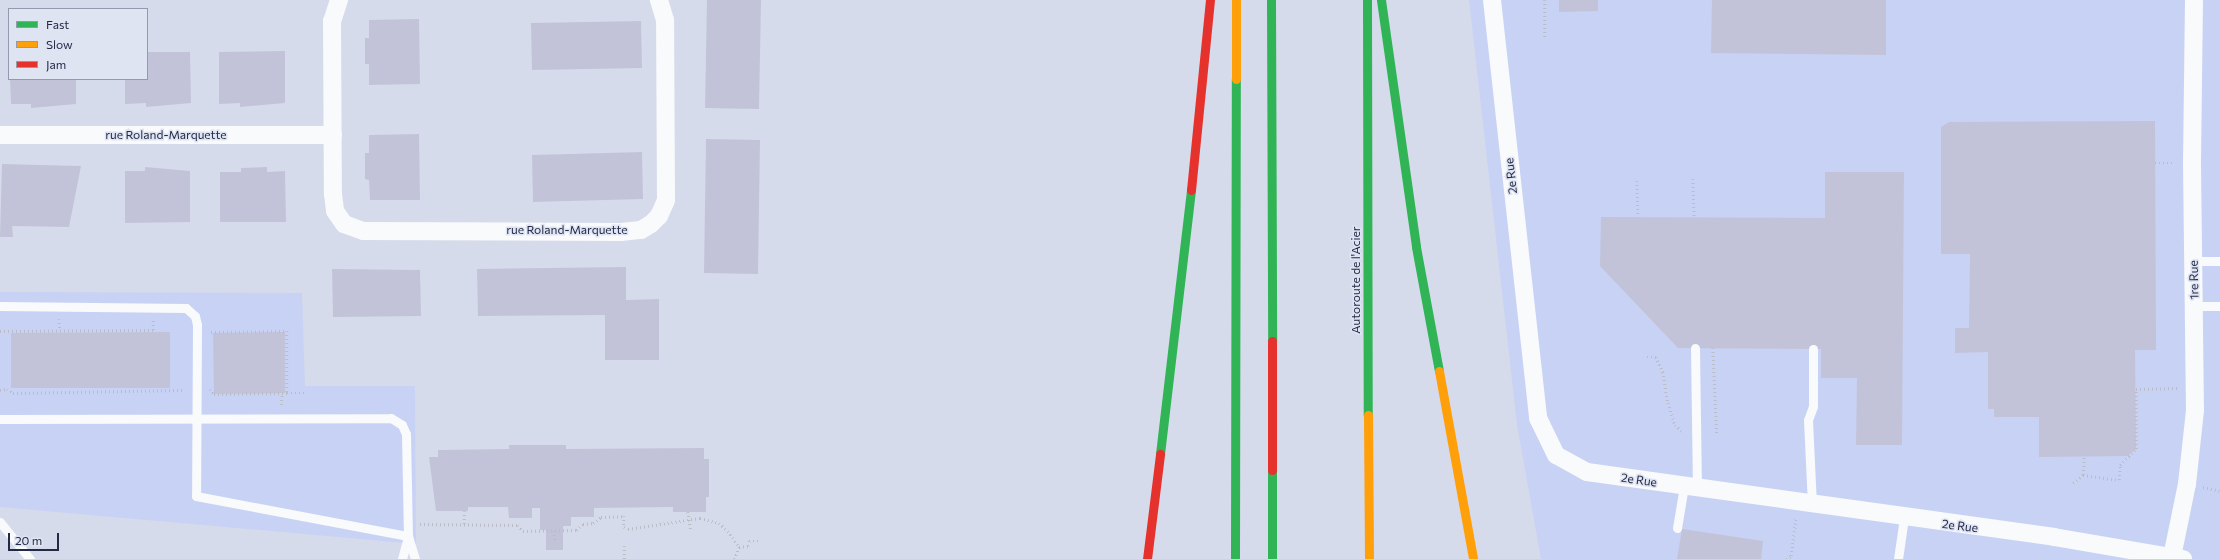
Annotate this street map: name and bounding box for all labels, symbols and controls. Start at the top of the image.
legend [8,8,148,80]
text: Fast [46,17,69,31]
text: Slow [46,37,73,51]
text: Jam [46,57,66,71]
street label: rue Roland-Marquette [105,128,227,142]
street label: 2e Rue [1502,157,1520,195]
street label: rue Roland-Marquette [506,223,628,237]
street label: Autoroute de l'Acier [1349,226,1363,334]
street label: 1re Rue [2186,260,2202,300]
street label: 2e Rue [1620,470,1658,490]
street label: 2e Rue [1941,517,1979,535]
scale bar [10,525,61,551]
text: 20 m [15,533,42,547]

